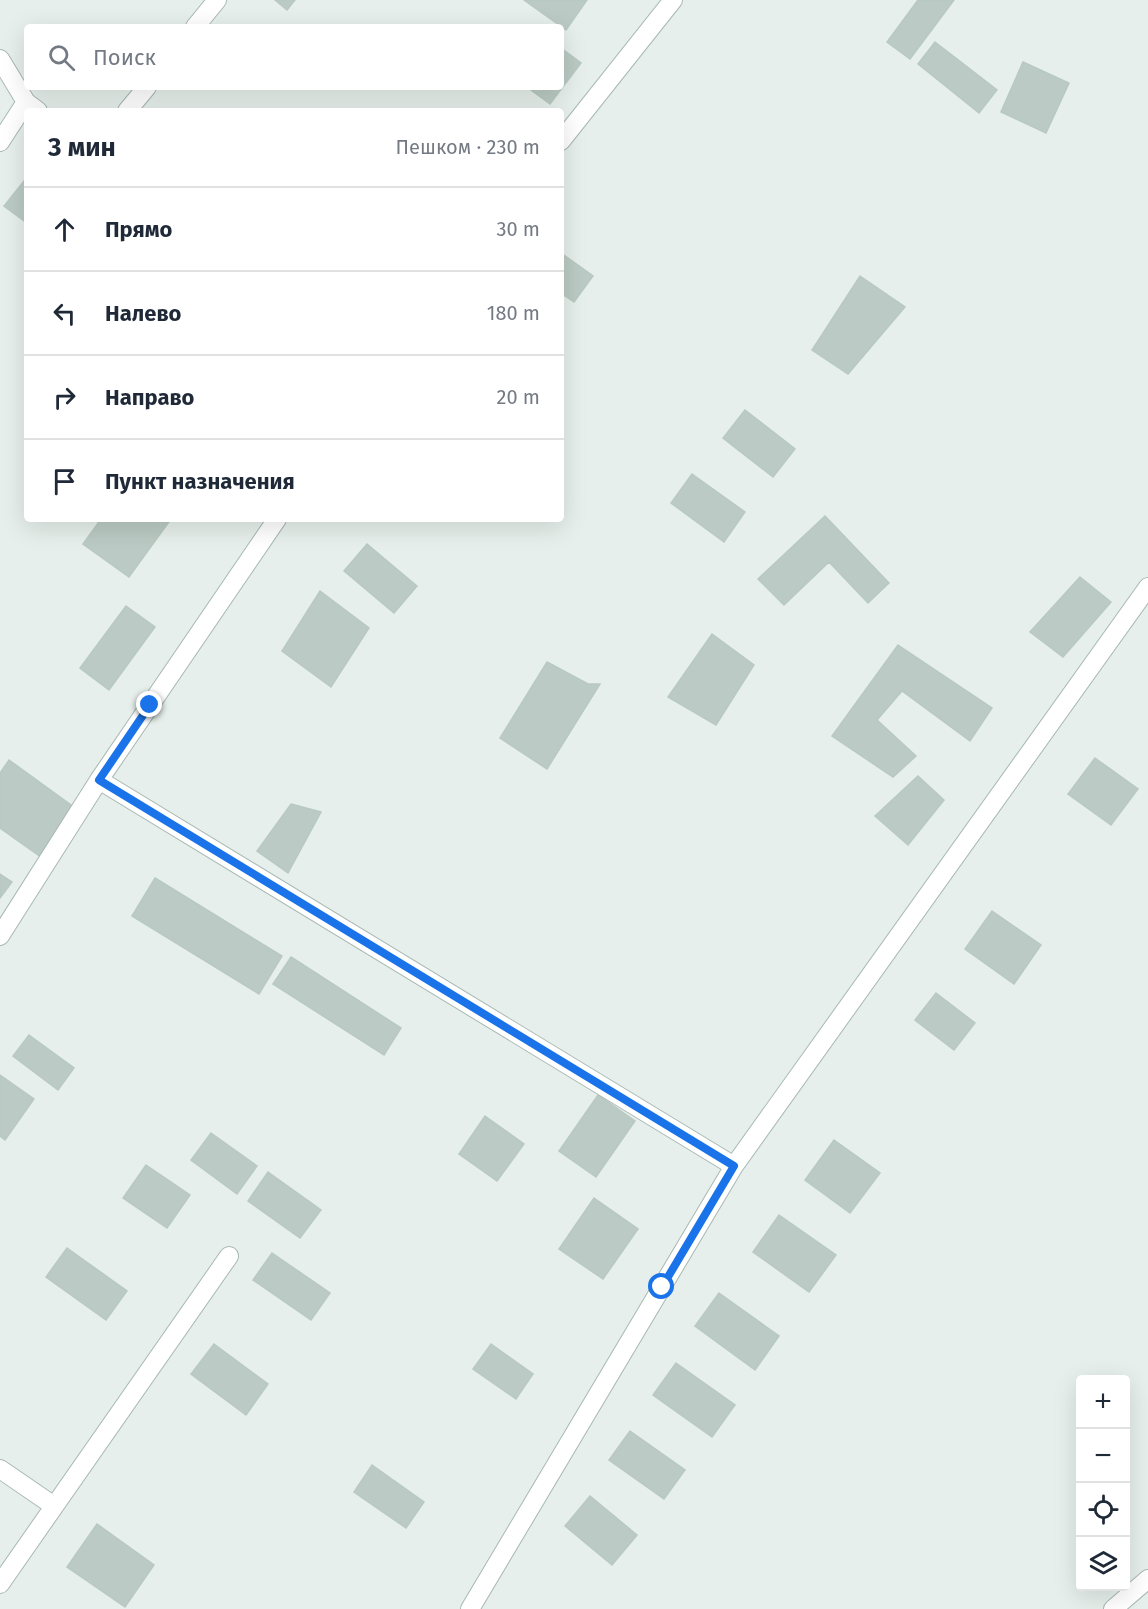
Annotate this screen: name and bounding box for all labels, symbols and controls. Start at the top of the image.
search box [24,24,564,90]
icon: search [45,41,78,74]
text: Поиск [93,44,156,71]
text: 3 мин [48,132,116,163]
text: Пешком · 230 m [396,135,540,159]
icon: ahead [48,213,81,246]
text: Прямо [105,216,172,243]
text: 30 m [496,217,540,241]
icon: left [48,297,81,330]
text: Налево [105,300,181,327]
text: 180 m [487,301,540,325]
icon: right [48,381,81,414]
text: Направо [105,384,194,411]
text: 20 m [497,385,540,409]
icon: arrive [48,465,81,498]
text: Пункт назначения [105,468,295,495]
route end [136,691,162,717]
route start [648,1273,674,1299]
map controls [1076,1375,1130,1591]
button: + [1076,1375,1130,1429]
button: − [1076,1429,1130,1483]
button: locate [1076,1483,1130,1537]
button: layers [1076,1537,1130,1591]

